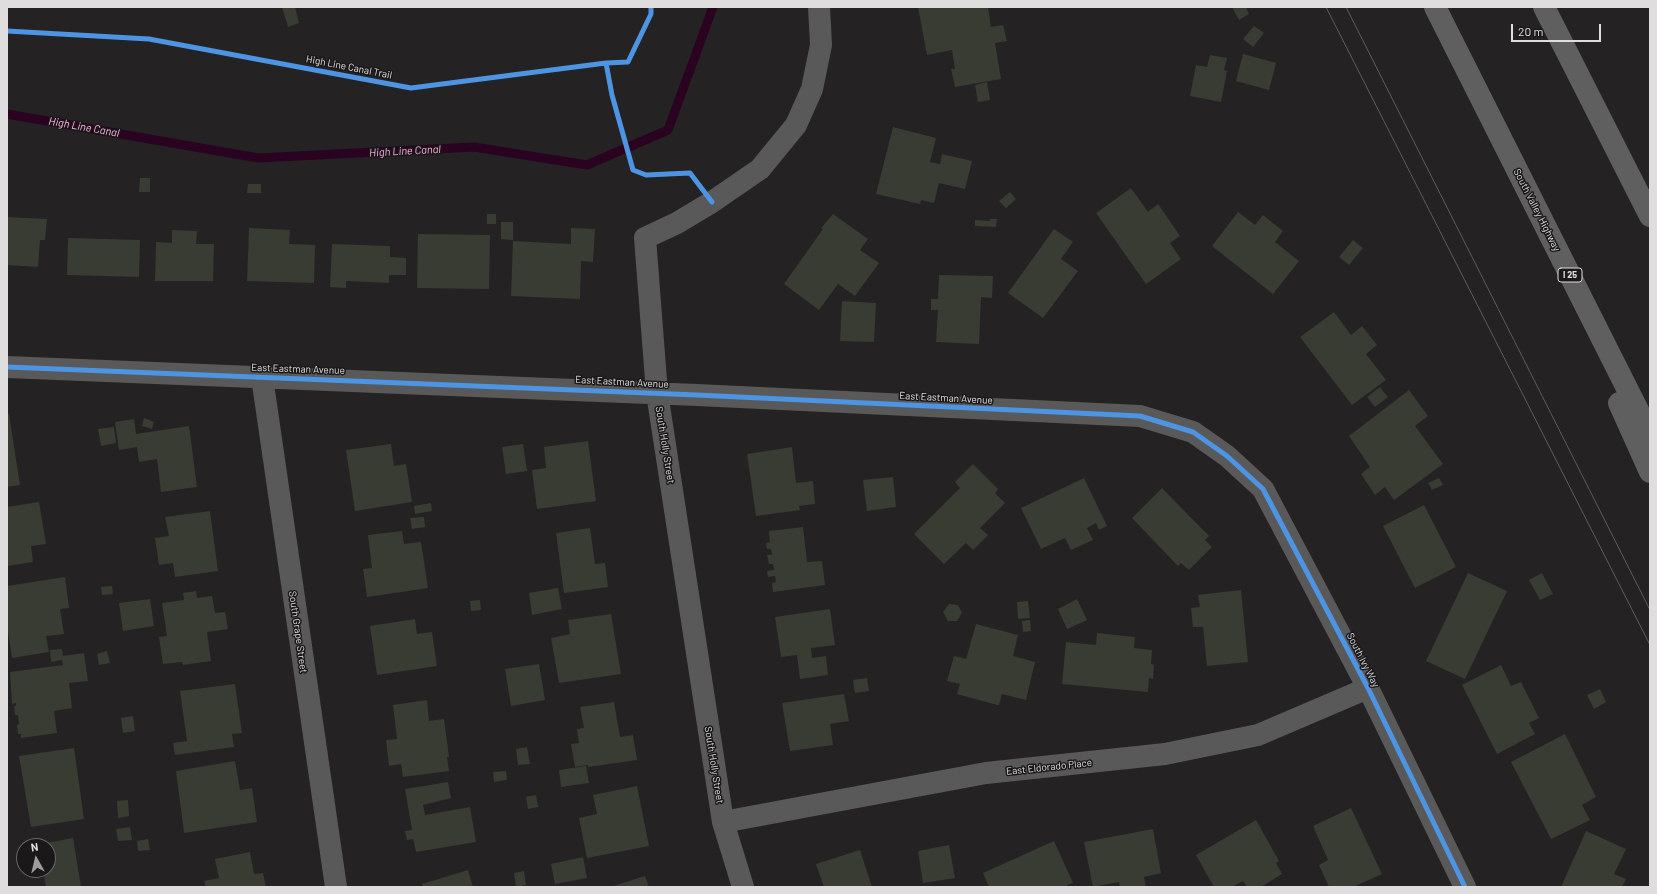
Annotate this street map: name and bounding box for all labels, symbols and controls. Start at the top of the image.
scale bar [1513,16,1603,42]
text: 20 m [1518,24,1544,38]
street label: High Line Canal Trail [305,53,393,81]
water label: High Line Canal [48,114,120,140]
water label: High Line Canal [369,143,441,159]
street label: South Valley Highway [1511,167,1563,253]
road number: I 25 [1558,268,1582,282]
street label: East Eastman Avenue [251,361,345,377]
street label: East Eastman Avenue [575,374,669,390]
street label: East Eastman Avenue [899,390,993,406]
street label: South Holly Street [653,405,677,485]
street label: South Grape Street [286,590,310,674]
street label: South Ivy Way [1344,631,1382,689]
street label: South Holly Street [702,725,726,805]
street label: East Eldorado Place [1005,757,1093,777]
north arrow [16,838,56,878]
text: N [30,840,39,854]

